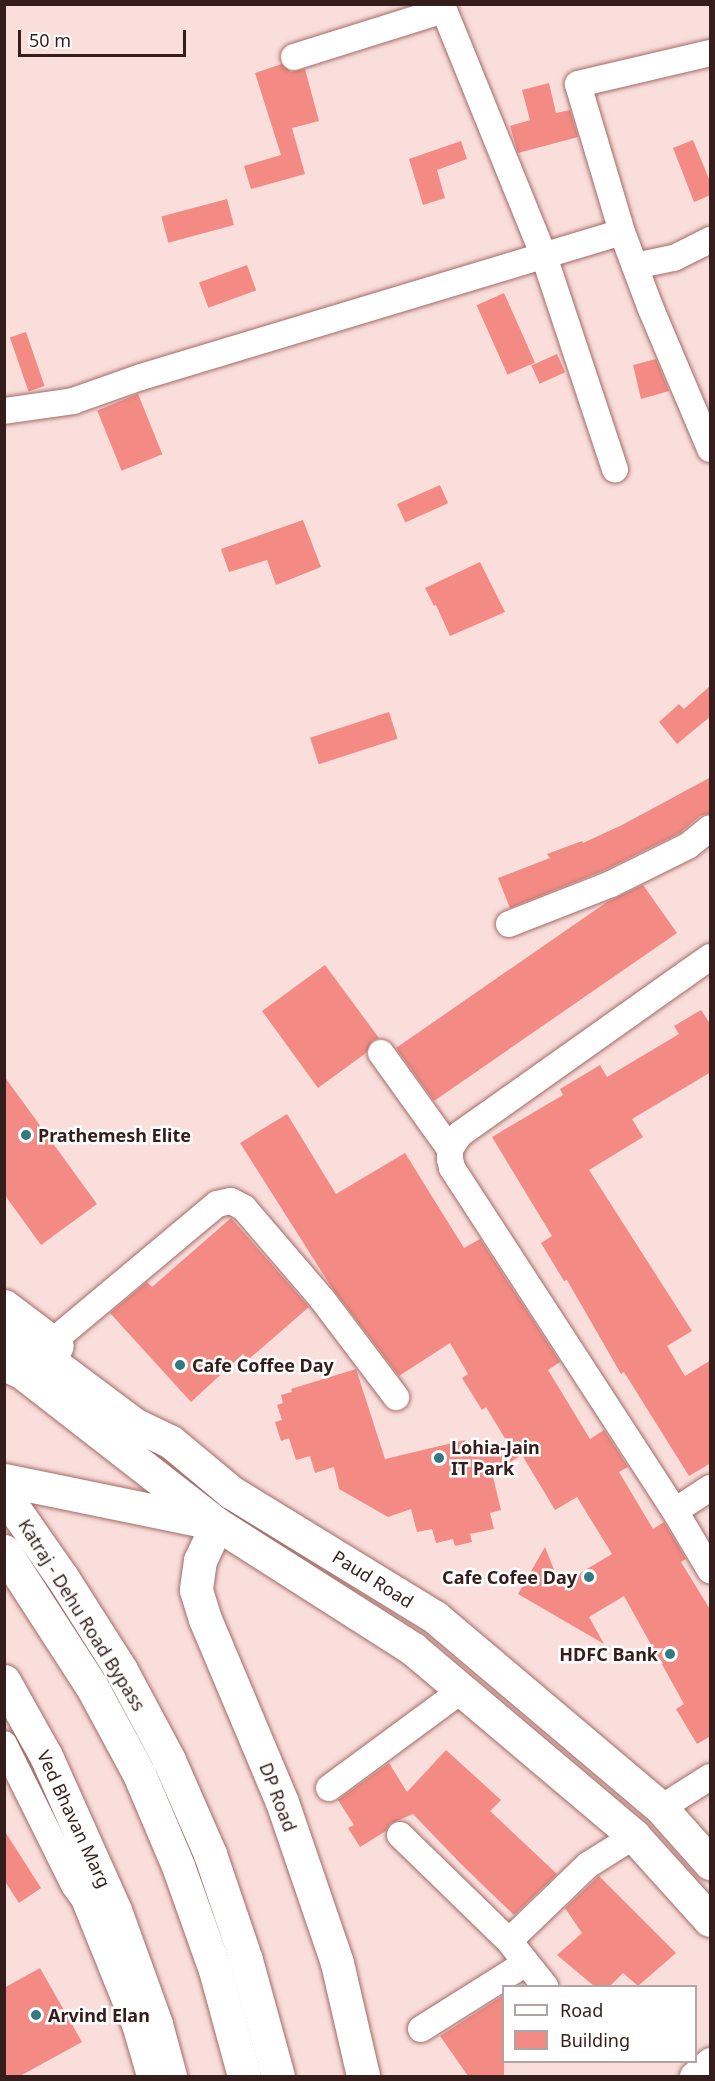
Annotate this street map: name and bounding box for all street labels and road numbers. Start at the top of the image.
street label: Katraj - Dehu Road Bypass [14,1515,150,1715]
street label: Paud Road [329,1546,417,1612]
street label: Ved Bhavan Marg [33,1747,115,1891]
street label: DP Road [255,1760,301,1834]

